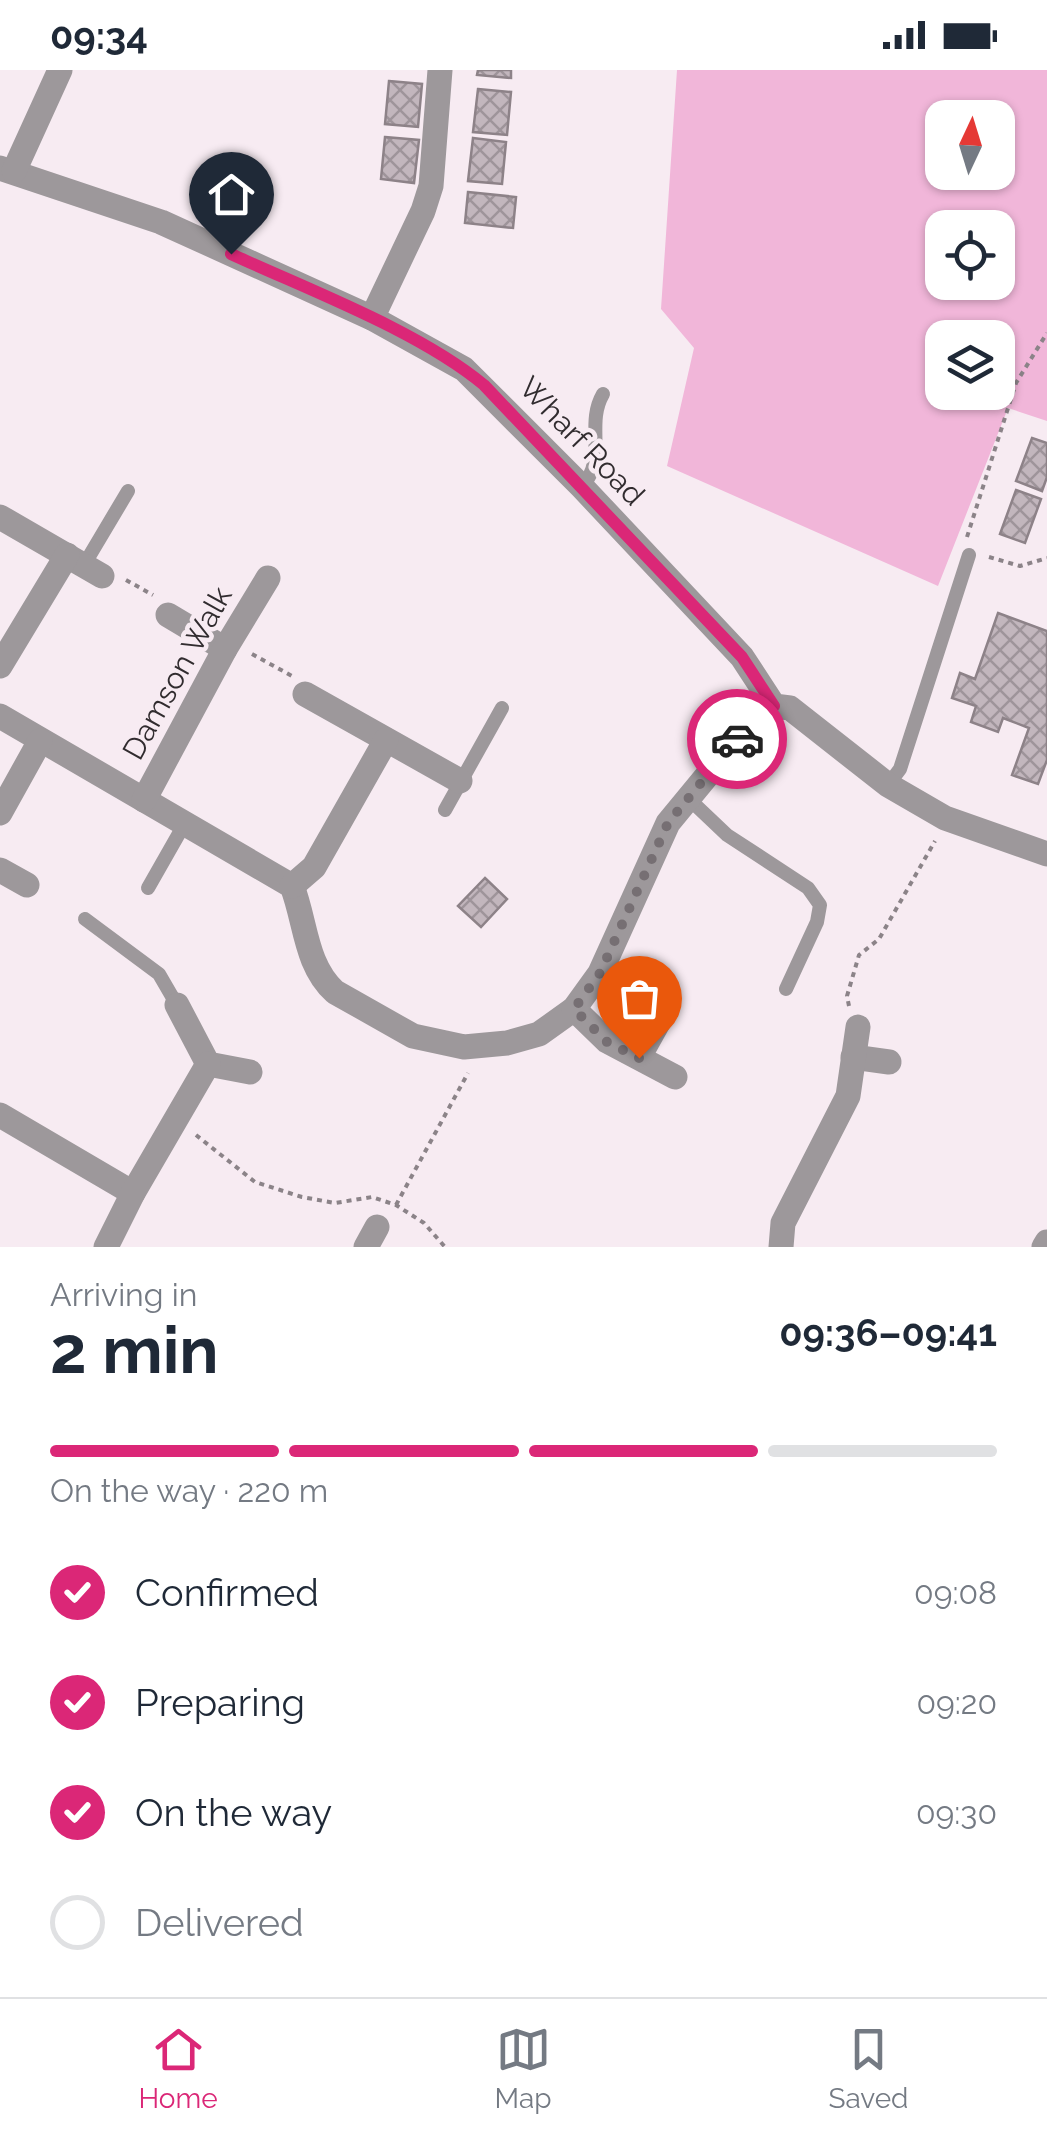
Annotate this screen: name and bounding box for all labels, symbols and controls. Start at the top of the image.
text: 09:34 [50,13,148,58]
north arrow [925,100,1015,190]
map controls [925,100,1015,410]
pin [189,152,274,255]
icon: home [204,167,259,222]
button: locate [925,210,1015,300]
button: layers [925,320,1015,410]
street label: Wharf Road [512,370,652,512]
street label: Damson Walk [115,581,239,765]
courier [687,689,787,789]
icon: car [710,712,765,767]
pin [597,956,682,1059]
icon: bag [612,971,667,1026]
text: Arriving in [50,1276,197,1313]
text: 09:36–09:41 [779,1310,997,1355]
text: 2 min [50,1312,219,1388]
text: On the way · 220 m [50,1472,328,1509]
icon: check [50,1565,105,1620]
text: Confirmed [135,1570,319,1615]
text: 09:08 [914,1574,997,1611]
icon: check [50,1675,105,1730]
text: Preparing [135,1680,305,1725]
text: 09:20 [916,1684,997,1721]
icon: check [50,1785,105,1840]
text: On the way [135,1790,332,1835]
text: 09:30 [916,1794,997,1831]
text: Delivered [135,1900,304,1945]
tab: Home [138,2022,218,2115]
tab: Map [495,2022,552,2115]
tab: Saved [828,2022,909,2115]

